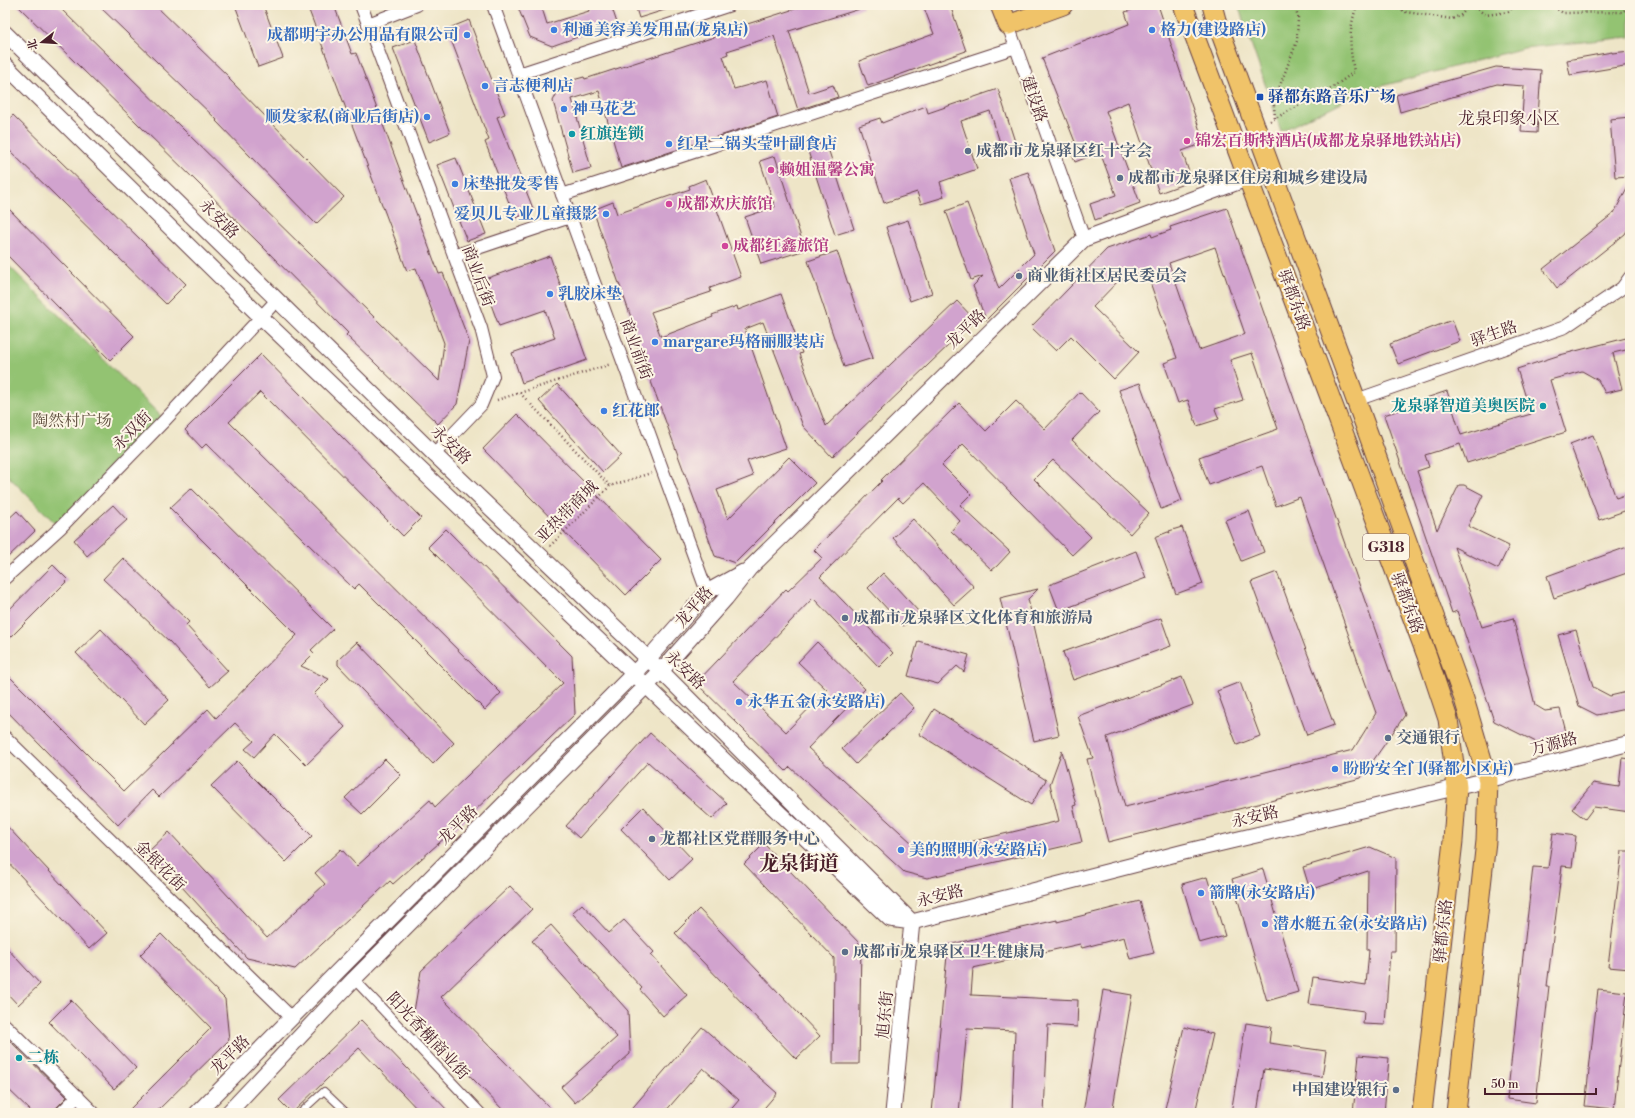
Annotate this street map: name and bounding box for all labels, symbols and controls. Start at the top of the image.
place label: 利通美容美发用品(龙泉店) [562,20,748,40]
place label: 格力(建设路店) [1160,20,1266,40]
north arrow [22,22,62,62]
place label: 成都明宇办公用品有限公司 [267,25,459,45]
marker: 利通美容美发用品(龙泉店) [549,25,559,35]
marker: 格力(建设路店) [1147,25,1157,35]
marker: 成都明宇办公用品有限公司 [462,30,472,40]
text: 北 [25,37,42,52]
street label: 建设路 [1017,73,1051,125]
place label: 言志便利店 [493,76,573,96]
marker: 言志便利店 [480,81,490,91]
place label: 驿都东路音乐广场 [1268,87,1396,107]
marker: 驿都东路音乐广场 [1255,92,1265,102]
place label: 神马花艺 [572,99,636,119]
marker: 神马花艺 [559,104,569,114]
place label: 顺发家私(商业后街店) [265,107,419,127]
district label: 龙泉印象小区 [1458,108,1560,130]
marker: 顺发家私(商业后街店) [422,112,432,122]
place label: 红旗连锁 [580,124,644,144]
marker: 红旗连锁 [567,129,577,139]
place label: 锦宏百斯特酒店(成都龙泉驿地铁站店) [1195,131,1461,151]
place label: 红星二锅头莹叶副食店 [677,134,837,154]
marker: 锦宏百斯特酒店(成都龙泉驿地铁站店) [1182,136,1192,146]
marker: 红星二锅头莹叶副食店 [664,139,674,149]
place label: 成都市龙泉驿区红十字会 [976,141,1152,161]
marker: 成都市龙泉驿区红十字会 [963,146,973,156]
place label: 赖姐温馨公寓 [779,160,875,180]
marker: 赖姐温馨公寓 [766,165,776,175]
place label: 成都市龙泉驿区住房和城乡建设局 [1128,168,1368,188]
marker: 成都市龙泉驿区住房和城乡建设局 [1115,173,1125,183]
place label: 床垫批发零售 [463,174,559,194]
marker: 床垫批发零售 [450,179,460,189]
place label: 成都欢庆旅馆 [677,194,773,214]
street label: 永安路 [195,195,243,243]
marker: 成都欢庆旅馆 [664,199,674,209]
place label: 爱贝儿专业儿童摄影 [454,204,598,224]
marker: 爱贝儿专业儿童摄影 [601,209,611,219]
place label: 成都红鑫旅馆 [733,236,829,256]
marker: 成都红鑫旅馆 [720,241,730,251]
street label: 商业后街 [458,243,498,309]
place label: 商业街社区居民委员会 [1027,266,1187,286]
street label: 驿都东路 [1274,267,1314,333]
marker: 商业街社区居民委员会 [1014,271,1024,281]
place label: 乳胶床垫 [558,284,622,304]
marker: 乳胶床垫 [545,289,555,299]
street label: 龙平路 [942,305,990,353]
street label: 商业前街 [616,316,656,382]
street label: 驿生路 [1468,317,1520,351]
place label: margare玛格丽服装店 [663,332,825,352]
marker: margare玛格丽服装店 [650,337,660,347]
place label: 龙泉驿智道美奥医院 [1391,396,1535,416]
place label: 红花郎 [612,401,660,421]
marker: 龙泉驿智道美奥医院 [1538,401,1548,411]
marker: 红花郎 [599,406,609,416]
street label: 永双街 [108,407,156,455]
park label: 陶然村广场 [32,411,112,431]
street label: 永安路 [427,421,475,469]
street label: 亚热带商城 [532,477,602,547]
road number: G318 [1363,534,1409,560]
street label: 驿都东路 [1387,570,1427,636]
street label: 龙平路 [671,582,717,632]
place label: 成都市龙泉驿区文化体育和旅游局 [853,608,1093,628]
marker: 成都市龙泉驿区文化体育和旅游局 [840,613,850,623]
street label: 永安路 [661,646,709,694]
place label: 永华五金(永安路店) [747,692,885,712]
marker: 永华五金(永安路店) [734,697,744,707]
place label: 交通银行 [1396,728,1460,748]
street label: 万源路 [1528,728,1580,760]
marker: 交通银行 [1383,733,1393,743]
place label: 盼盼安全门(驿都小区店) [1343,759,1513,779]
marker: 盼盼安全门(驿都小区店) [1330,764,1340,774]
street label: 龙平路 [434,801,482,849]
street label: 永安路 [1229,802,1281,832]
place label: 龙都社区党群服务中心 [660,829,820,849]
marker: 龙都社区党群服务中心 [647,834,657,844]
street label: 金银花街 [130,836,190,896]
place label: 美的照明(永安路店) [909,840,1047,860]
marker: 美的照明(永安路店) [896,845,906,855]
district label: 龙泉街道 [759,852,839,877]
street label: 永安路 [914,880,966,912]
place label: 箭牌(永安路店) [1209,883,1315,903]
marker: 箭牌(永安路店) [1196,888,1206,898]
street label: 驿都东路 [1430,898,1456,964]
place label: 潜水艇五金(永安路店) [1273,914,1427,934]
marker: 潜水艇五金(永安路店) [1260,919,1270,929]
place label: 成都市龙泉驿区卫生健康局 [853,942,1045,962]
marker: 成都市龙泉驿区卫生健康局 [840,947,850,957]
street label: 阳光香榭商业街 [382,988,474,1084]
street label: 旭东街 [873,990,897,1040]
street label: 龙平路 [206,1031,254,1079]
place label: 二栋 [27,1048,59,1068]
marker: 二栋 [14,1053,24,1063]
scale bar [1485,1070,1596,1096]
text: 50 m [1491,1077,1519,1092]
place label: 中国建设银行 [1292,1080,1388,1100]
marker: 中国建设银行 [1391,1085,1401,1095]

